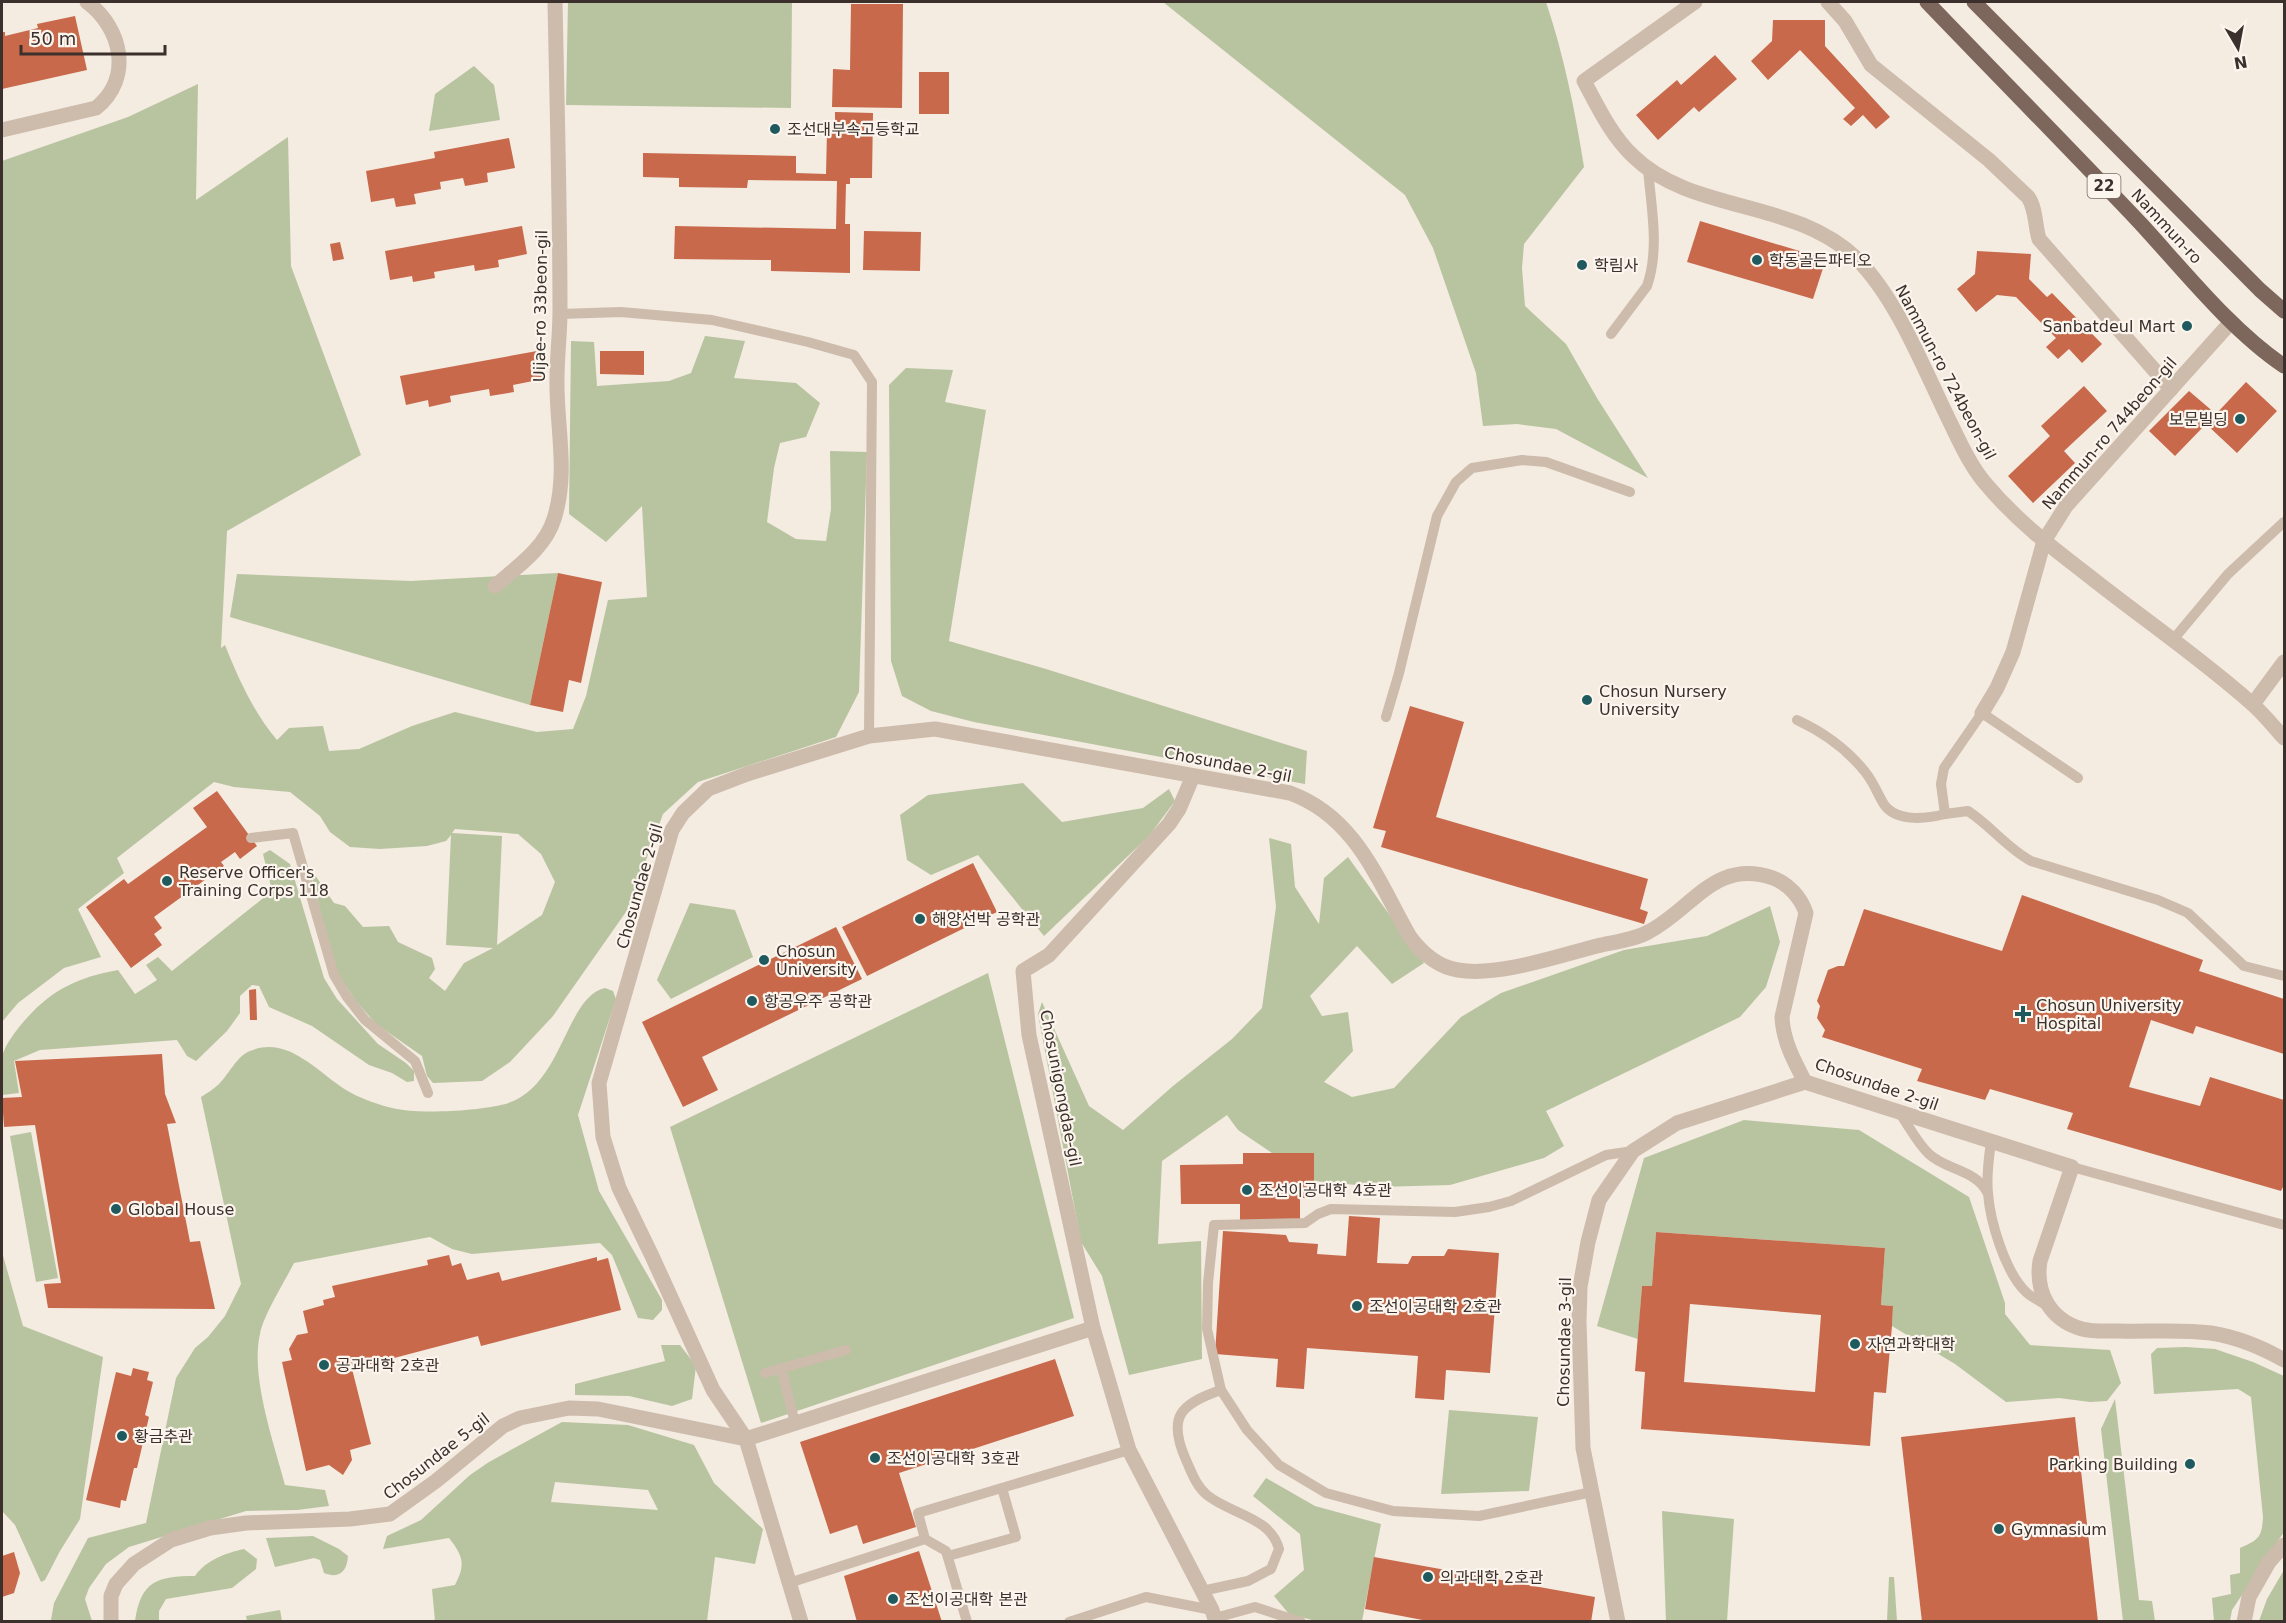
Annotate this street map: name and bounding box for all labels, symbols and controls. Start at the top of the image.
scale bar [21,18,165,56]
north arrow [2208,18,2268,78]
text: 50 m [30,28,76,49]
text: N [2232,52,2249,73]
place label: 조선대부속고등학교 [787,120,919,139]
marker: 조선대부속고등학교 [768,122,782,136]
road number: 22 [2088,174,2120,198]
street label: Nammun-ro [2127,185,2206,268]
street label: Uijae-ro 33beon-gil [530,230,551,382]
place label: 학동골든파티오 [1769,251,1872,270]
marker: 학동골든파티오 [1750,253,1764,267]
place label: 학림사 [1594,256,1638,275]
marker: 학림사 [1575,258,1589,272]
street label: Nammun-ro 724beon-gil [1891,282,2000,463]
place label: Sanbatdeul Mart [2043,317,2175,336]
marker: Sanbatdeul Mart [2180,319,2194,333]
street label: Nammun-ro 744beon-gil [2038,353,2181,513]
place label: 보문빌딩 [2169,410,2228,429]
marker: 보문빌딩 [2233,412,2247,426]
place label: Chosun Nursery University [1599,682,1727,719]
marker: Chosun Nursery University [1580,693,1594,707]
street label: Chosundae 2-gil [1162,743,1293,786]
street label: Chosundae 2-gil [612,821,666,951]
place label: Reserve Officer's Training Corps 118 [178,863,329,900]
marker: Reserve Officer's Training Corps 118 [160,874,174,888]
place label: 해양선박 공학관 [932,910,1040,929]
marker: 해양선박 공학관 [913,912,927,926]
place label: Chosun University [776,942,857,979]
marker: Chosun University [757,953,771,967]
place label: 항공우주 공학관 [764,992,872,1011]
marker: 항공우주 공학관 [745,994,759,1008]
place label: Chosun University Hospital [2036,996,2182,1033]
marker: Chosun University Hospital [2014,1005,2032,1023]
street label: Chosunigongdae-gil [1036,1008,1085,1168]
street label: Chosundae 2-gil [1812,1054,1941,1115]
place label: 조선이공대학 4호관 [1259,1181,1392,1200]
marker: 조선이공대학 4호관 [1240,1183,1254,1197]
place label: Global House [128,1200,234,1219]
marker: Global House [109,1202,123,1216]
street label: Chosundae 3-gil [1554,1277,1575,1407]
place label: 조선이공대학 2호관 [1369,1297,1502,1316]
marker: 조선이공대학 2호관 [1350,1299,1364,1313]
place label: 자연과학대학 [1867,1335,1956,1354]
marker: 자연과학대학 [1848,1337,1862,1351]
place label: 공과대학 2호관 [336,1356,440,1375]
marker: 공과대학 2호관 [317,1358,331,1372]
street label: Chosundae 5-gil [379,1409,493,1504]
place label: 황금추관 [134,1427,193,1446]
marker: 황금추관 [115,1429,129,1443]
place label: 조선이공대학 3호관 [887,1449,1020,1468]
marker: 조선이공대학 3호관 [868,1451,882,1465]
place label: Parking Building [2049,1455,2178,1474]
marker: Parking Building [2183,1457,2197,1471]
place label: Gymnasium [2011,1520,2107,1539]
marker: Gymnasium [1992,1522,2006,1536]
place label: 의과대학 2호관 [1440,1568,1544,1587]
marker: 의과대학 2호관 [1421,1570,1435,1584]
place label: 조선이공대학 본관 [905,1590,1028,1609]
marker: 조선이공대학 본관 [886,1592,900,1606]

